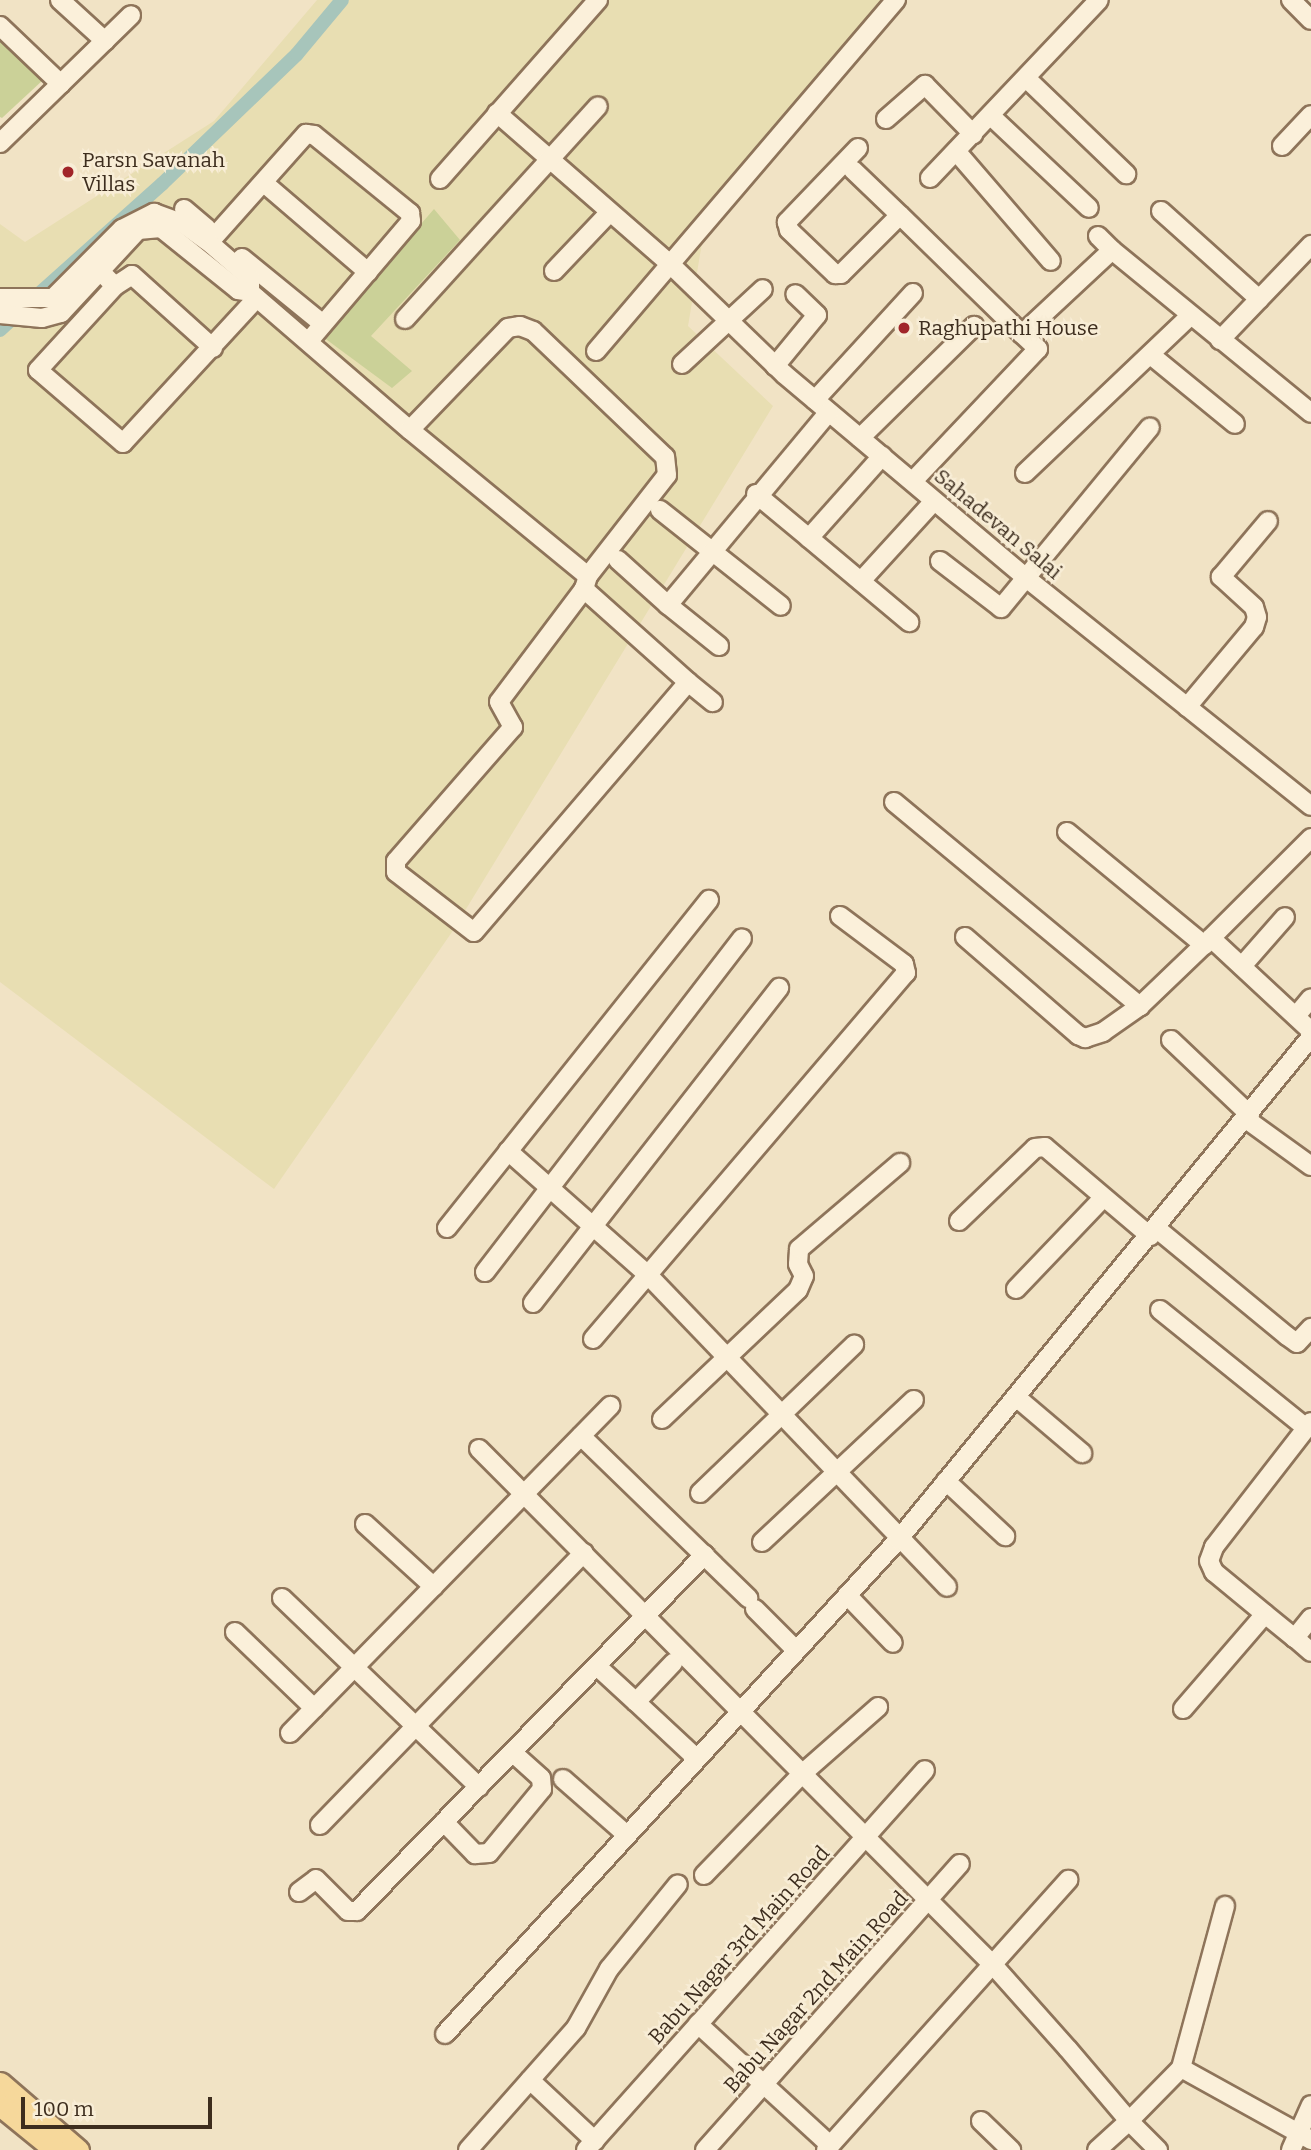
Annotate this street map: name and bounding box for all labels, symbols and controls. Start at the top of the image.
place label: Parsn Savanah Villas [82,147,225,197]
marker: Parsn Savanah Villas [60,164,76,180]
place label: Raghupathi House [918,315,1098,341]
marker: Raghupathi House [896,320,912,336]
street label: Sahadevan Salai [929,463,1067,585]
street label: Babu Nagar 3rd Main Road [643,1841,835,2049]
street label: Babu Nagar 2nd Main Road [719,1886,913,2098]
scale bar [24,2084,215,2128]
text: 100 m [34,2096,94,2122]

